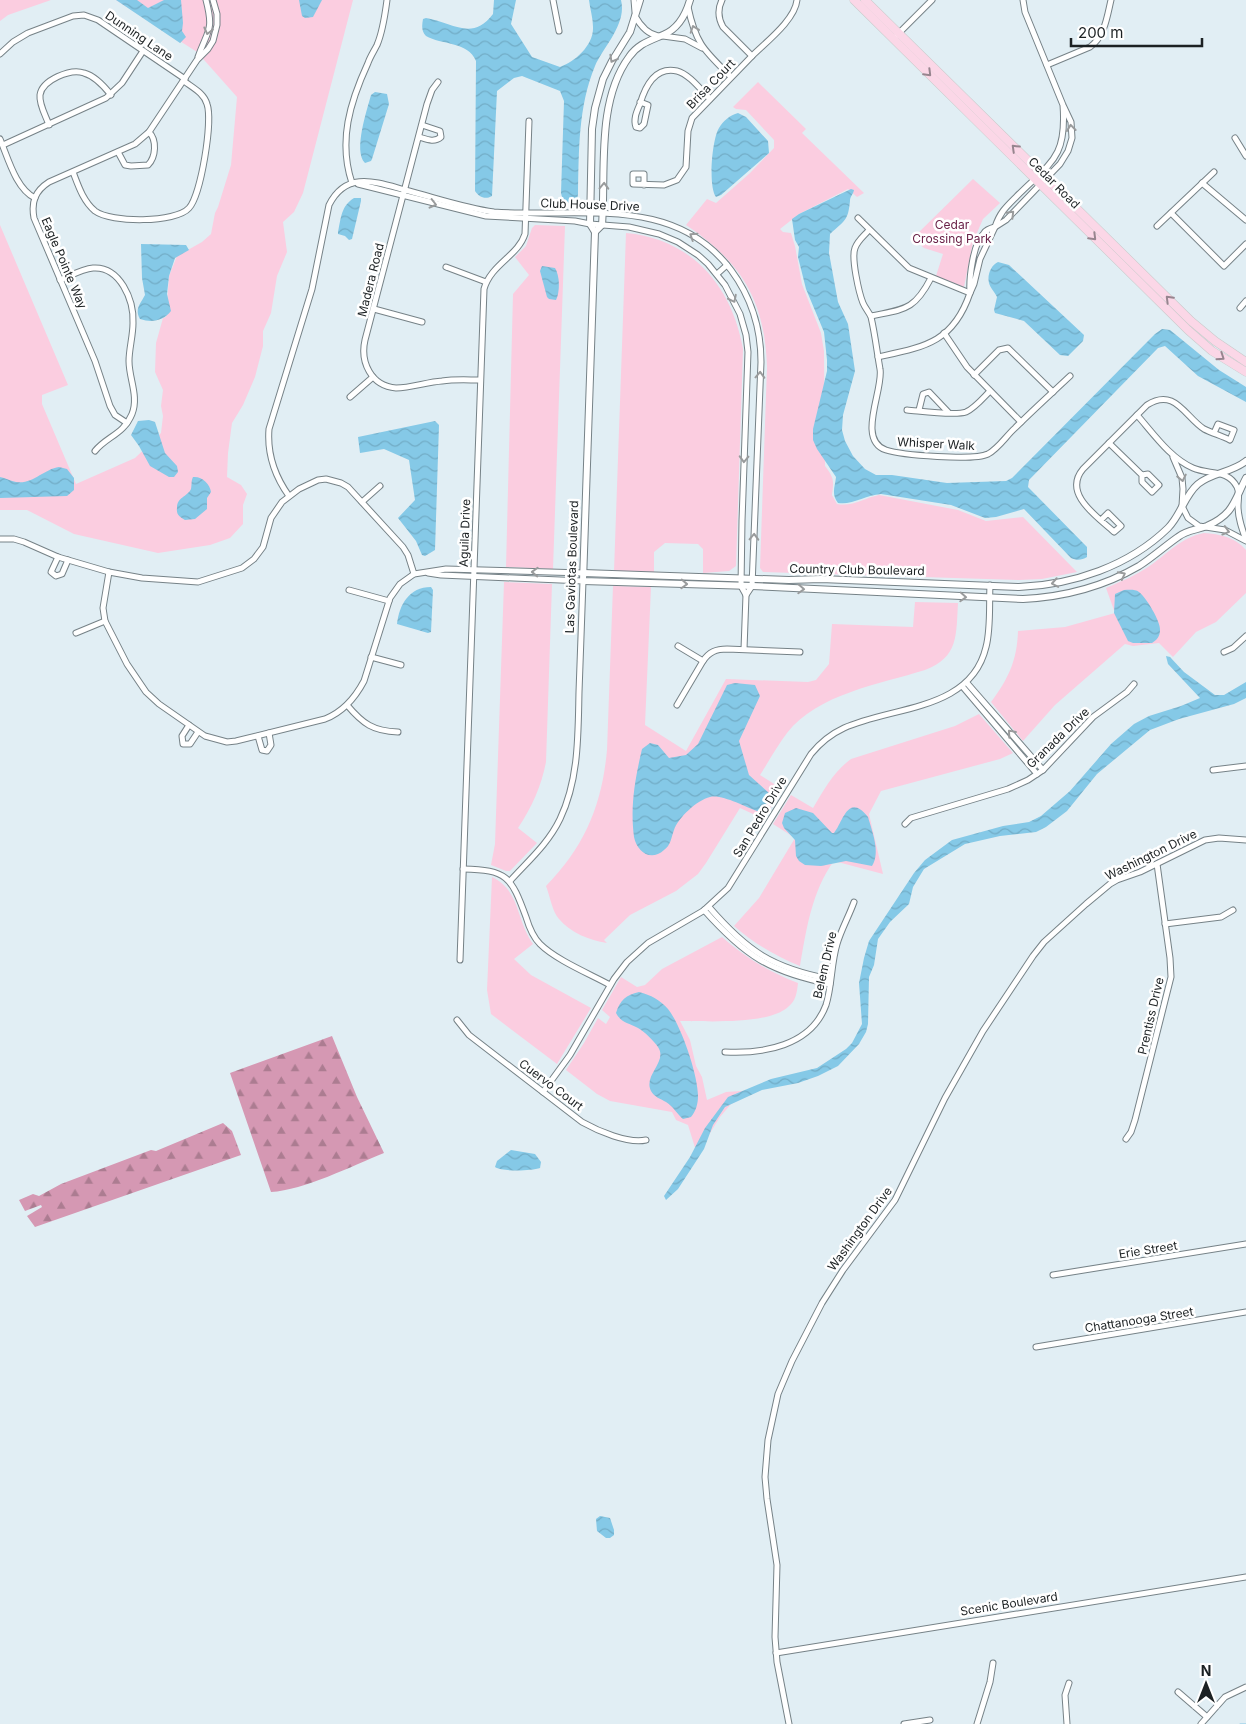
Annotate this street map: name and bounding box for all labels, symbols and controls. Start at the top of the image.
street label: Dunning Lane [103,7,176,64]
scale bar [1071,15,1202,47]
text: 200 m [1078,23,1123,42]
one-way arrow [689,25,699,34]
one-way arrow [204,26,214,34]
one-way arrow [609,53,619,62]
street label: Brisa Court [683,56,738,112]
one-way arrow [922,67,931,76]
one-way arrow [1066,123,1077,131]
one-way arrow [1012,145,1021,154]
street label: Cedar Road [1025,154,1083,212]
one-way arrow [598,181,609,189]
street label: Club House Drive [540,195,640,214]
one-way arrow [429,198,438,209]
one-way arrow [1005,211,1014,220]
street label: Eagle Pointe Way [38,215,91,311]
park label: Cedar Crossing Park [912,217,992,246]
one-way arrow [1087,231,1096,240]
one-way arrow [689,233,698,243]
street label: Madera Road [354,241,387,318]
one-way arrow [727,294,737,303]
one-way arrow [1165,296,1174,305]
one-way arrow [1216,350,1225,360]
one-way arrow [755,371,766,379]
street label: Whisper Walk [897,434,976,453]
one-way arrow [739,455,750,463]
one-way arrow [1176,474,1186,483]
street label: Aguila Drive [456,499,473,567]
street label: Las Gaviotas Boulevard [562,500,581,634]
one-way arrow [1222,525,1230,536]
one-way arrow [749,533,760,541]
street label: Country Club Boulevard [789,561,925,578]
one-way arrow [530,567,538,577]
one-way arrow [1117,571,1126,581]
one-way arrow [681,578,689,589]
one-way arrow [1050,578,1059,588]
one-way arrow [797,583,805,594]
one-way arrow [960,591,968,602]
street label: Granada Drive [1023,704,1092,771]
one-way arrow [1008,730,1017,739]
street label: San Pedro Drive [730,774,790,860]
street label: Washington Drive [1103,826,1199,883]
street label: Belem Drive [810,930,840,1000]
street label: Prentiss Drive [1134,976,1167,1056]
street label: Cuervo Court [516,1056,586,1114]
street label: Washington Drive [824,1184,895,1274]
street label: Erie Street [1118,1237,1178,1262]
street label: Chattanooga Street [1084,1304,1194,1336]
street label: Scenic Boulevard [959,1588,1059,1619]
north arrow [1181,1659,1231,1709]
text: N [1201,1662,1211,1679]

